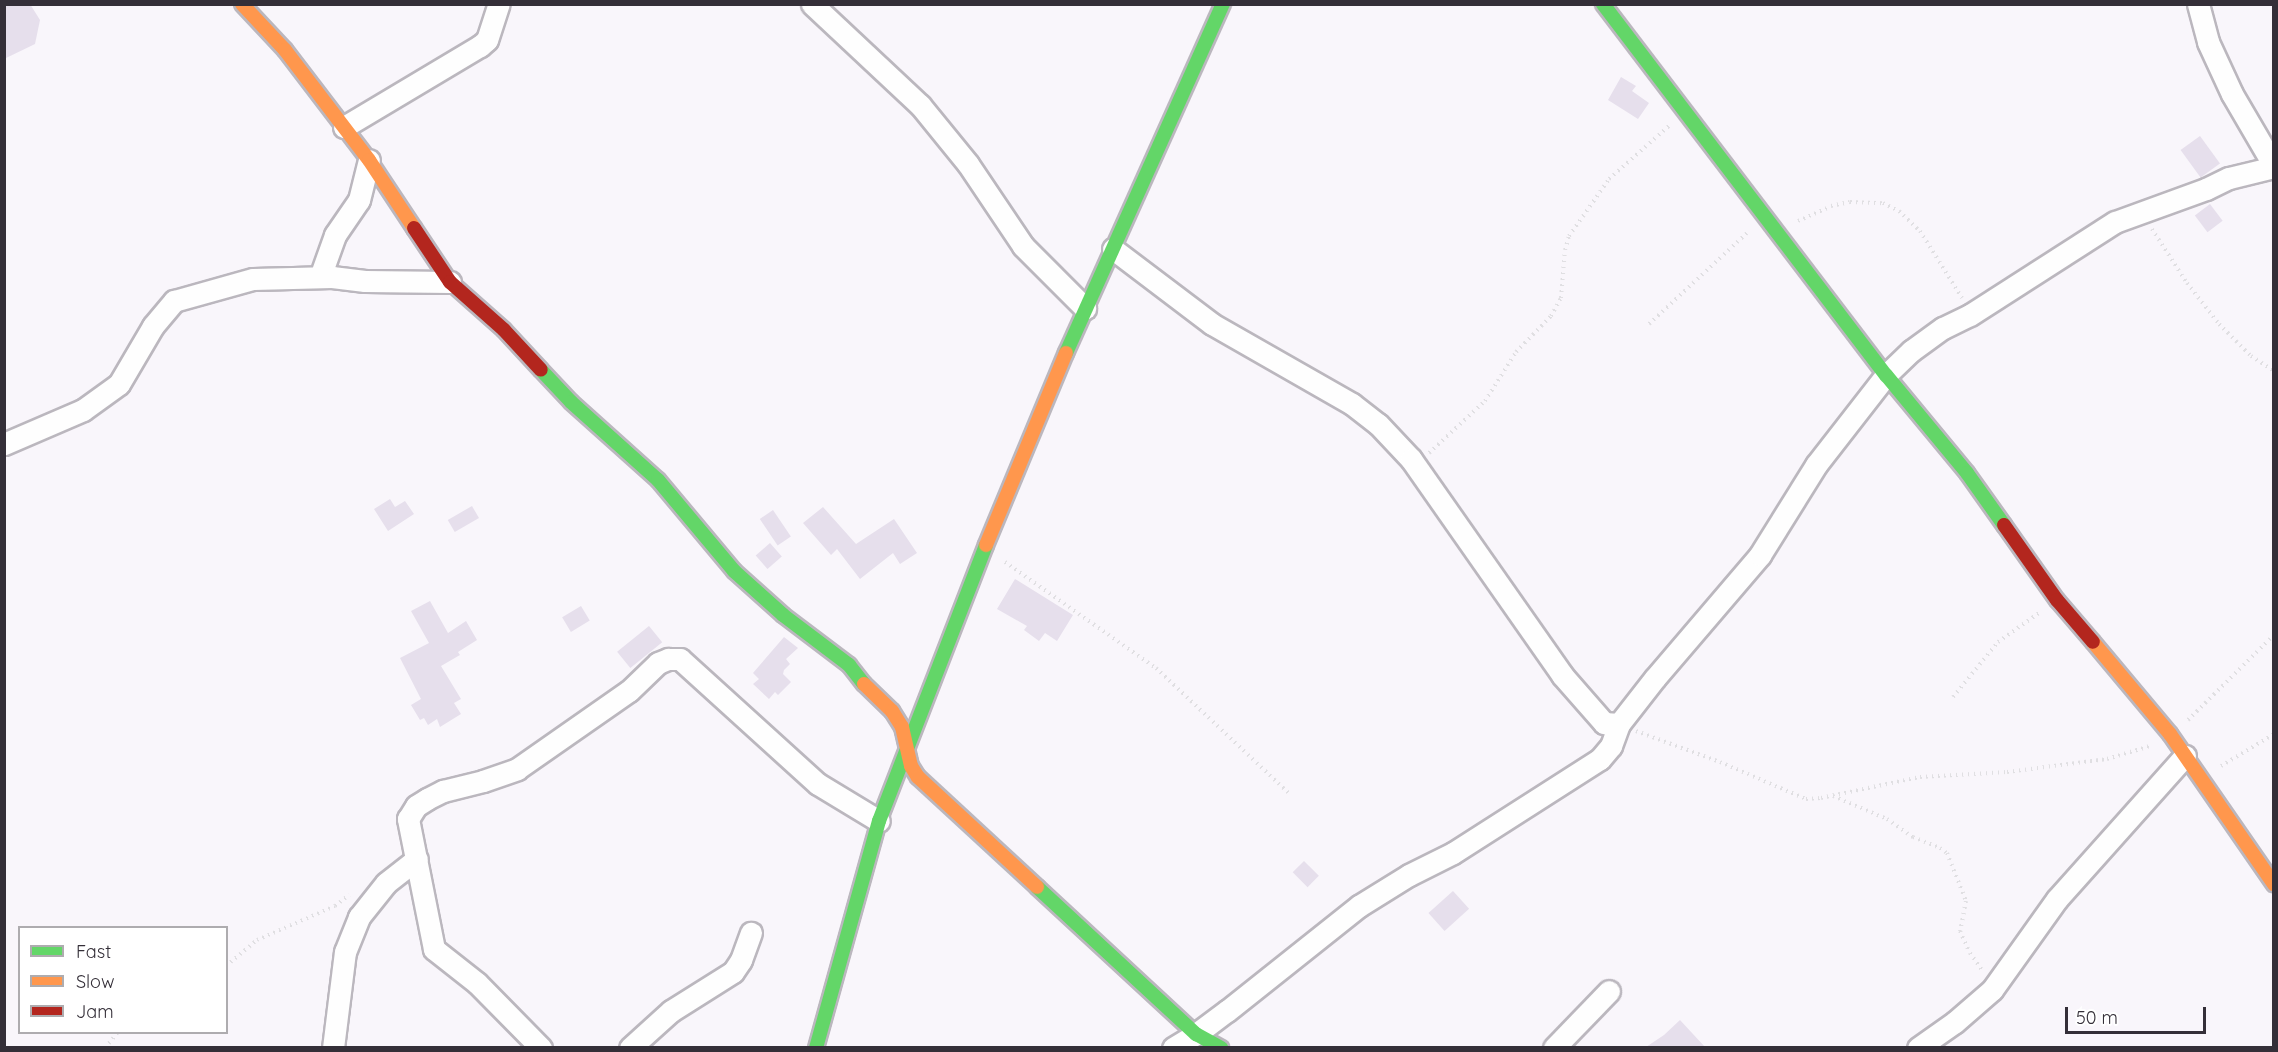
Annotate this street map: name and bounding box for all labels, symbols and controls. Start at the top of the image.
legend [18,926,228,1034]
text: Fast [76,940,111,963]
text: Slow [76,970,114,993]
scale bar [2068,995,2209,1033]
text: Jam [76,1000,114,1023]
text: 50 m [2076,1006,2118,1029]

